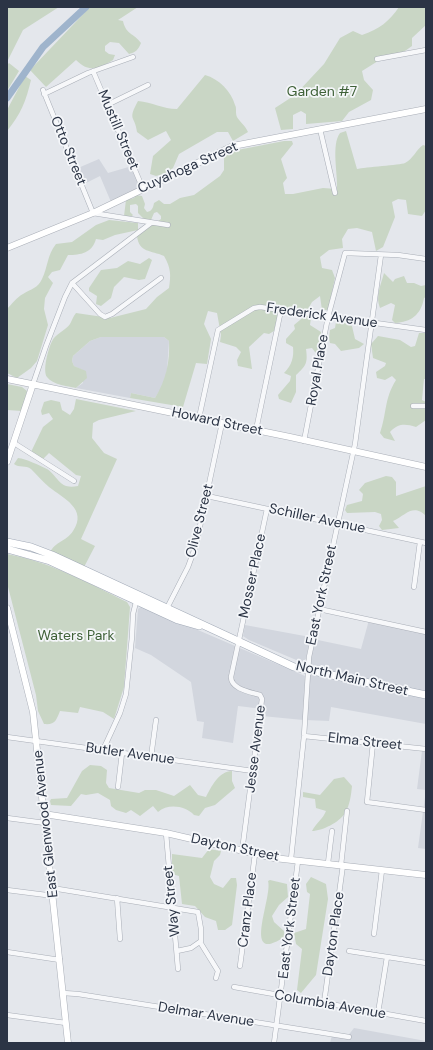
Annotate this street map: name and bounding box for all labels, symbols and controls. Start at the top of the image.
park label: Garden #7 [287,84,357,100]
street label: Mustill Street [94,88,142,172]
street label: Otto Street [46,114,90,188]
street label: Cuyahoga Street [135,138,241,198]
street label: Frederick Avenue [265,300,379,332]
street label: Royal Place [303,333,333,407]
street label: Howard Street [170,404,264,440]
street label: Olive Street [183,482,217,560]
street label: Schiller Avenue [267,501,367,537]
street label: Mosser Place [236,532,270,620]
street label: East York Street [303,543,341,647]
park label: Waters Park [37,628,115,644]
street label: North Main Street [294,658,410,700]
street label: Jesse Avenue [242,704,270,794]
street label: Elma Street [327,730,403,754]
street label: Butler Avenue [85,739,175,769]
street label: East Glenwood Avenue [30,749,62,899]
street label: Dayton Street [189,830,281,866]
street label: Way Street [160,865,184,937]
street label: Cranz Place [235,871,261,949]
street label: East York Street [275,876,305,980]
street label: Dayton Place [320,891,348,977]
street label: Columbia Avenue [273,987,387,1023]
street label: Delmar Avenue [157,999,255,1031]

